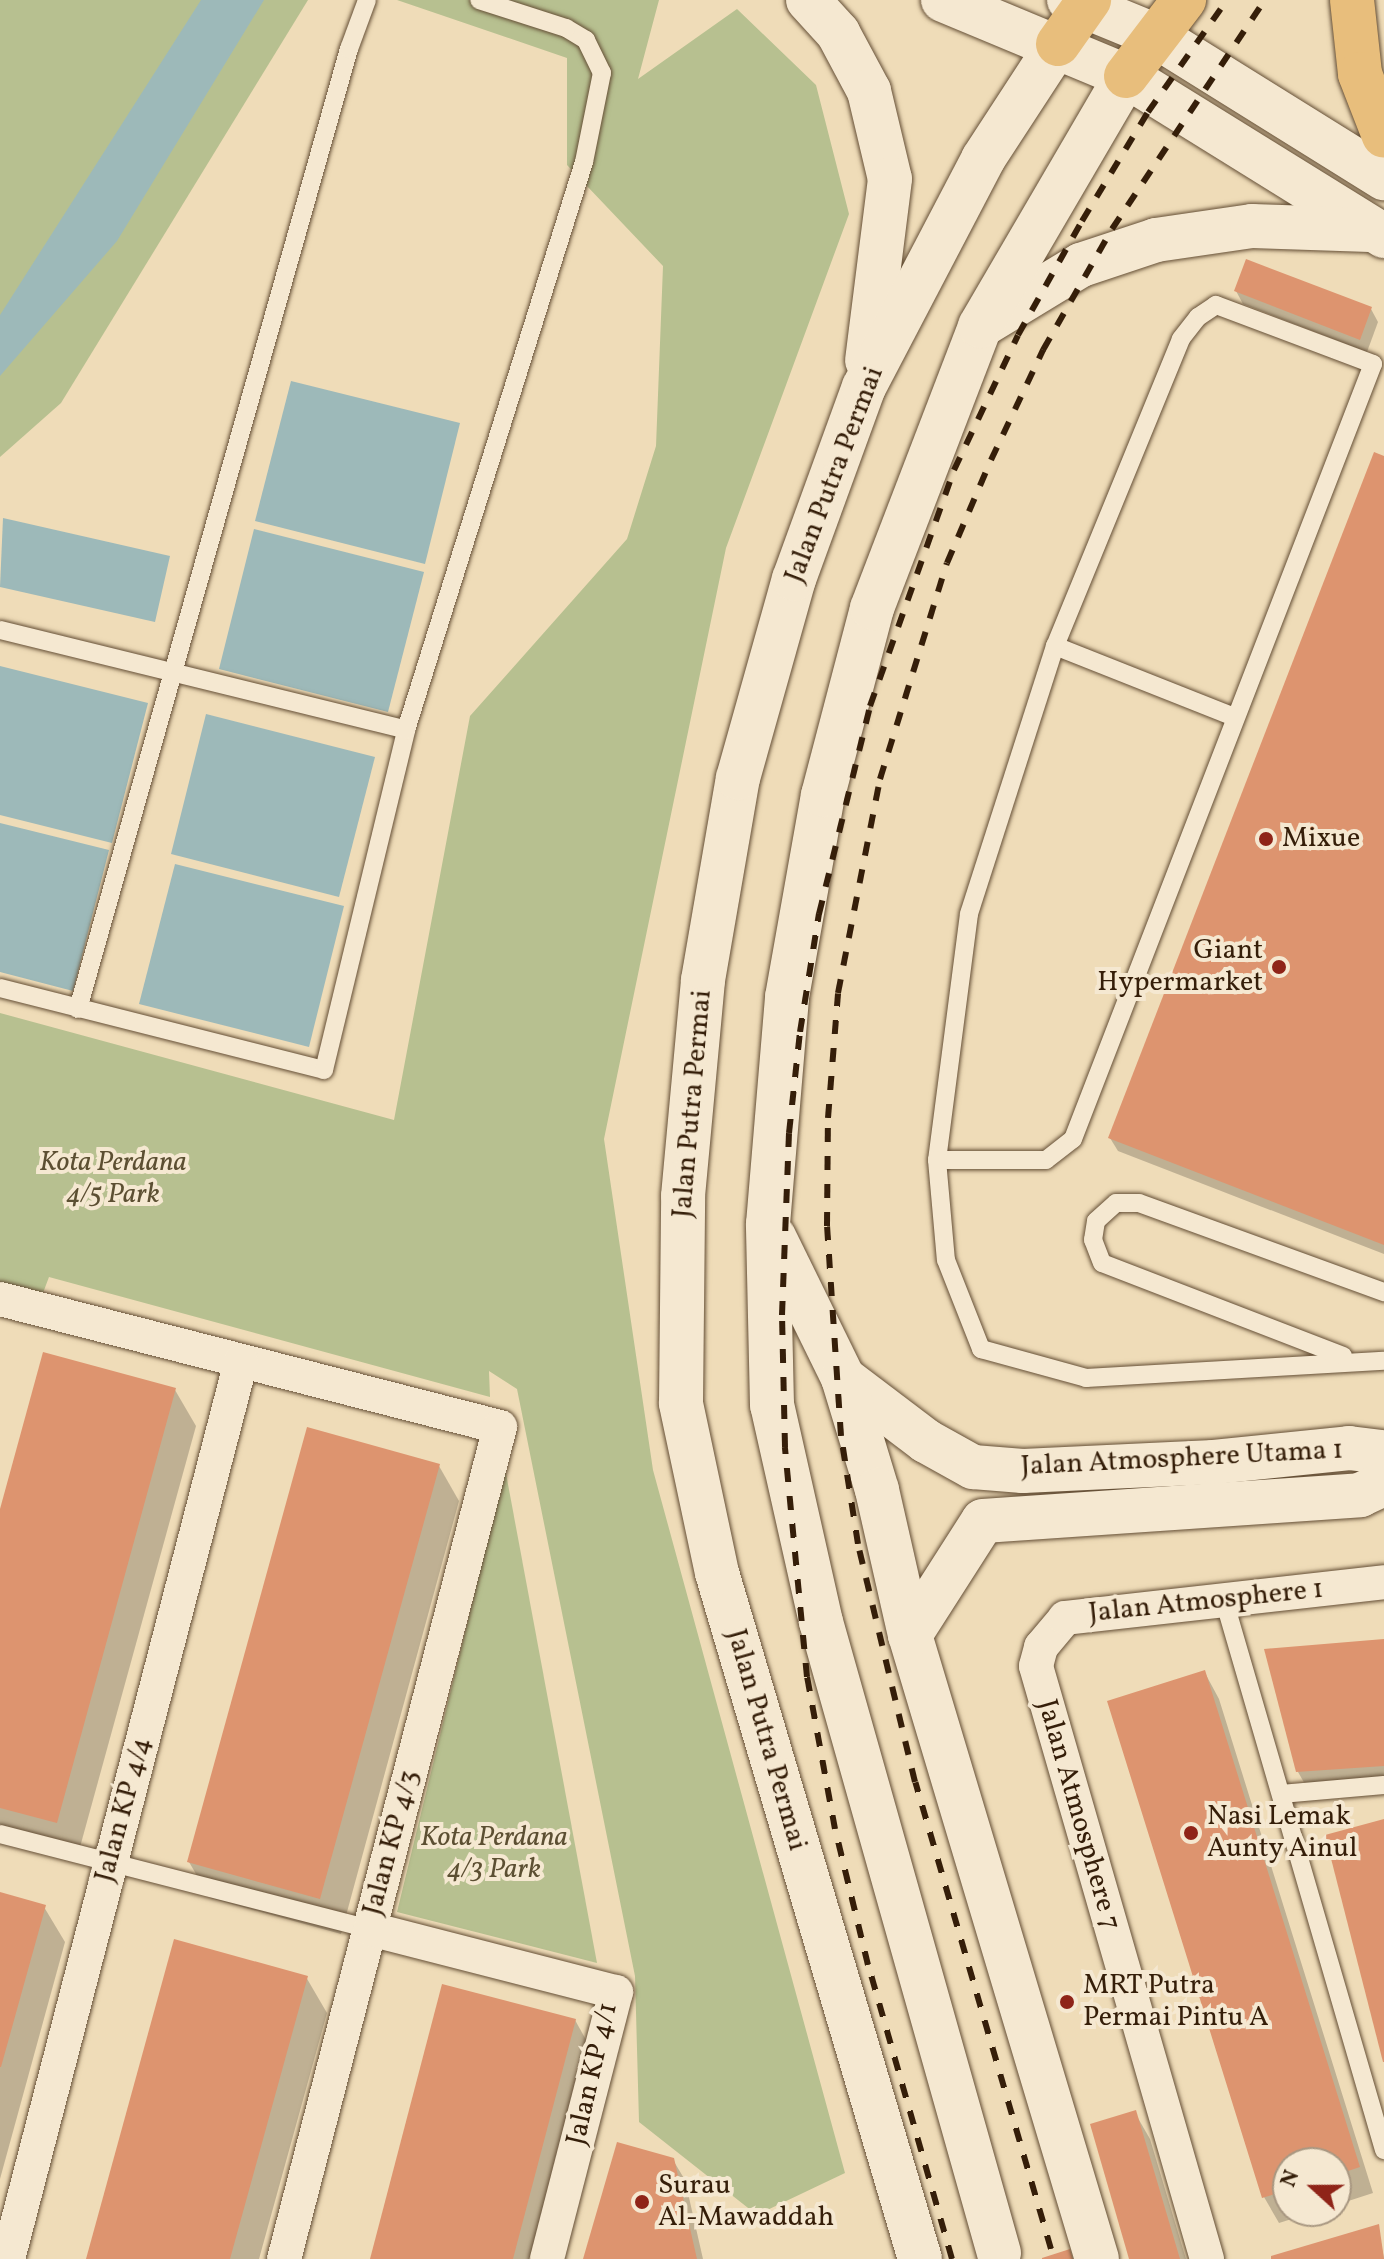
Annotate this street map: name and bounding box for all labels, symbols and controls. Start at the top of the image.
street label: Jalan Putra Permai [778,362,892,588]
place label: Mixue [1282,822,1360,856]
marker: Mixue [1257,830,1275,848]
place label: Giant Hypermarket [1097,934,1263,1000]
marker: Giant Hypermarket [1270,958,1288,976]
street label: Jalan Putra Permai [666,989,720,1219]
park label: Kota Perdana 4/5 Park [39,1146,187,1212]
street label: Jalan Atmosphere Utama 1 [1020,1434,1344,1484]
street label: Jalan Atmosphere 1 [1087,1573,1325,1631]
street label: Jalan Putra Permai [718,1625,814,1855]
street label: Jalan Atmosphere 7 [1029,1696,1127,1934]
street label: Jalan KP 4/4 [89,1734,159,1886]
street label: Jalan KP 4/3 [356,1767,428,1919]
place label: Nasi Lemak Aunty Ainul [1207,1800,1358,1866]
park label: Kota Perdana 4/3 Park [420,1821,568,1887]
marker: Nasi Lemak Aunty Ainul [1182,1824,1200,1842]
place label: MRT Putra Permai Pintu A [1083,1969,1269,2035]
marker: MRT Putra Permai Pintu A [1058,1993,1076,2011]
street label: Jalan KP 4/1 [560,1999,626,2149]
north arrow [1272,2147,1352,2227]
text: N [1274,2166,1308,2192]
place label: Surau Al-Mawaddah [658,2169,834,2235]
marker: Surau Al-Mawaddah [633,2193,651,2211]

